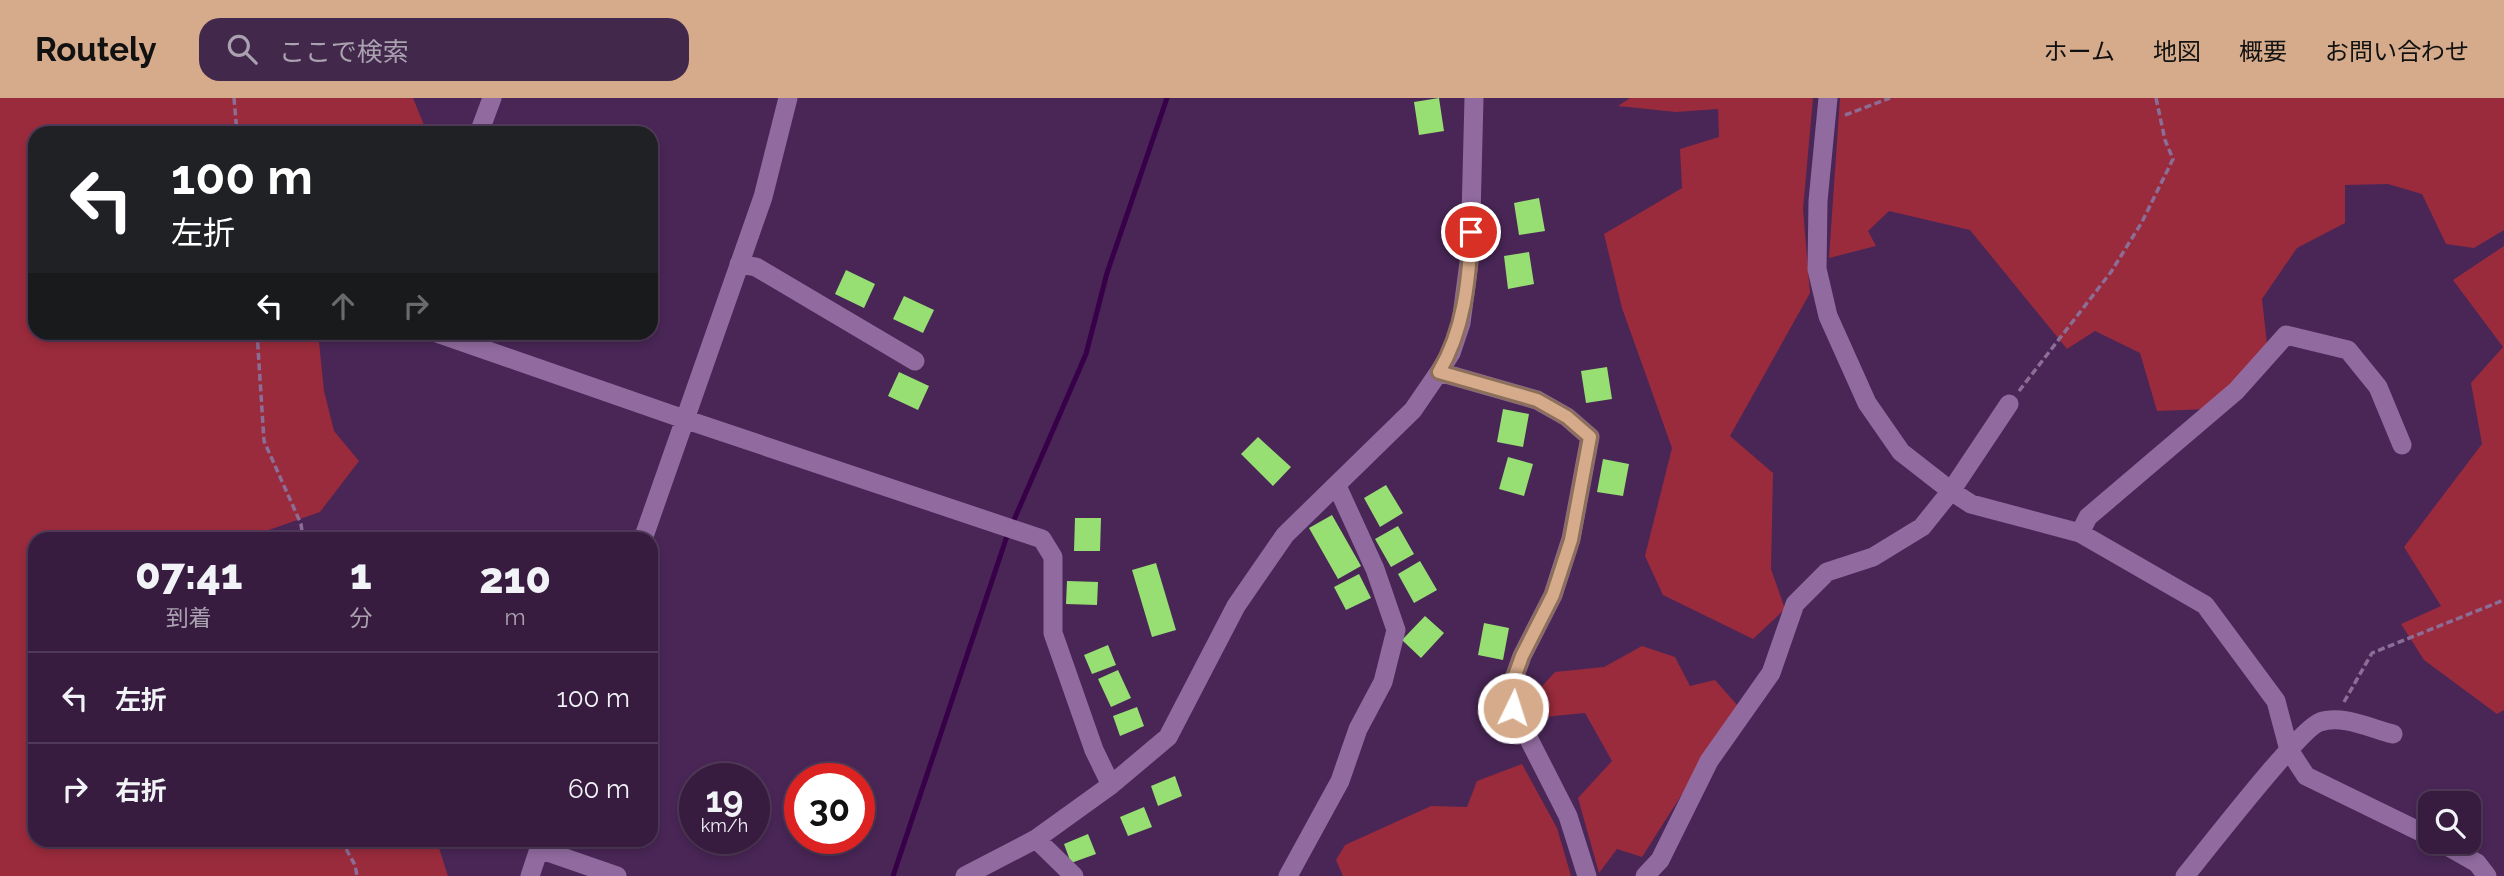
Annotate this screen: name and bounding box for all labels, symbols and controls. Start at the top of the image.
search box [199,18,689,81]
text: Routely [35,30,157,69]
icon: search [223,30,261,68]
text: ここで検索 [279,37,409,67]
text: ホーム [2044,37,2115,66]
text: 地図 [2153,37,2201,66]
text: 概要 [2239,37,2287,66]
text: お問い合わせ [2325,37,2469,66]
text: 100 m [171,148,313,205]
icon: left [56,154,147,245]
pin [1441,202,1501,262]
icon: arrive [1452,213,1490,251]
text: 左折 [171,214,235,251]
icon: left [251,287,289,325]
icon: ahead [324,287,362,325]
icon: right [397,287,435,325]
text: 07:41 [135,550,242,599]
text: 1 [350,550,372,599]
text: 210 [479,554,551,603]
text: m [505,603,526,630]
text: 到着 [166,604,212,631]
text: 分 [349,604,372,631]
position arrow [1476,671,1550,745]
icon: left [56,679,94,717]
text: 100 m [557,683,630,713]
text: 左折 [115,685,167,715]
speed limit sign: 30 [784,763,875,854]
icon: right [56,770,94,808]
text: 60 m [568,774,630,804]
text: 右折 [115,776,167,806]
text: 19 [706,779,743,820]
map controls [2418,791,2481,854]
button: search [2418,791,2481,854]
text: km/h [701,815,748,836]

